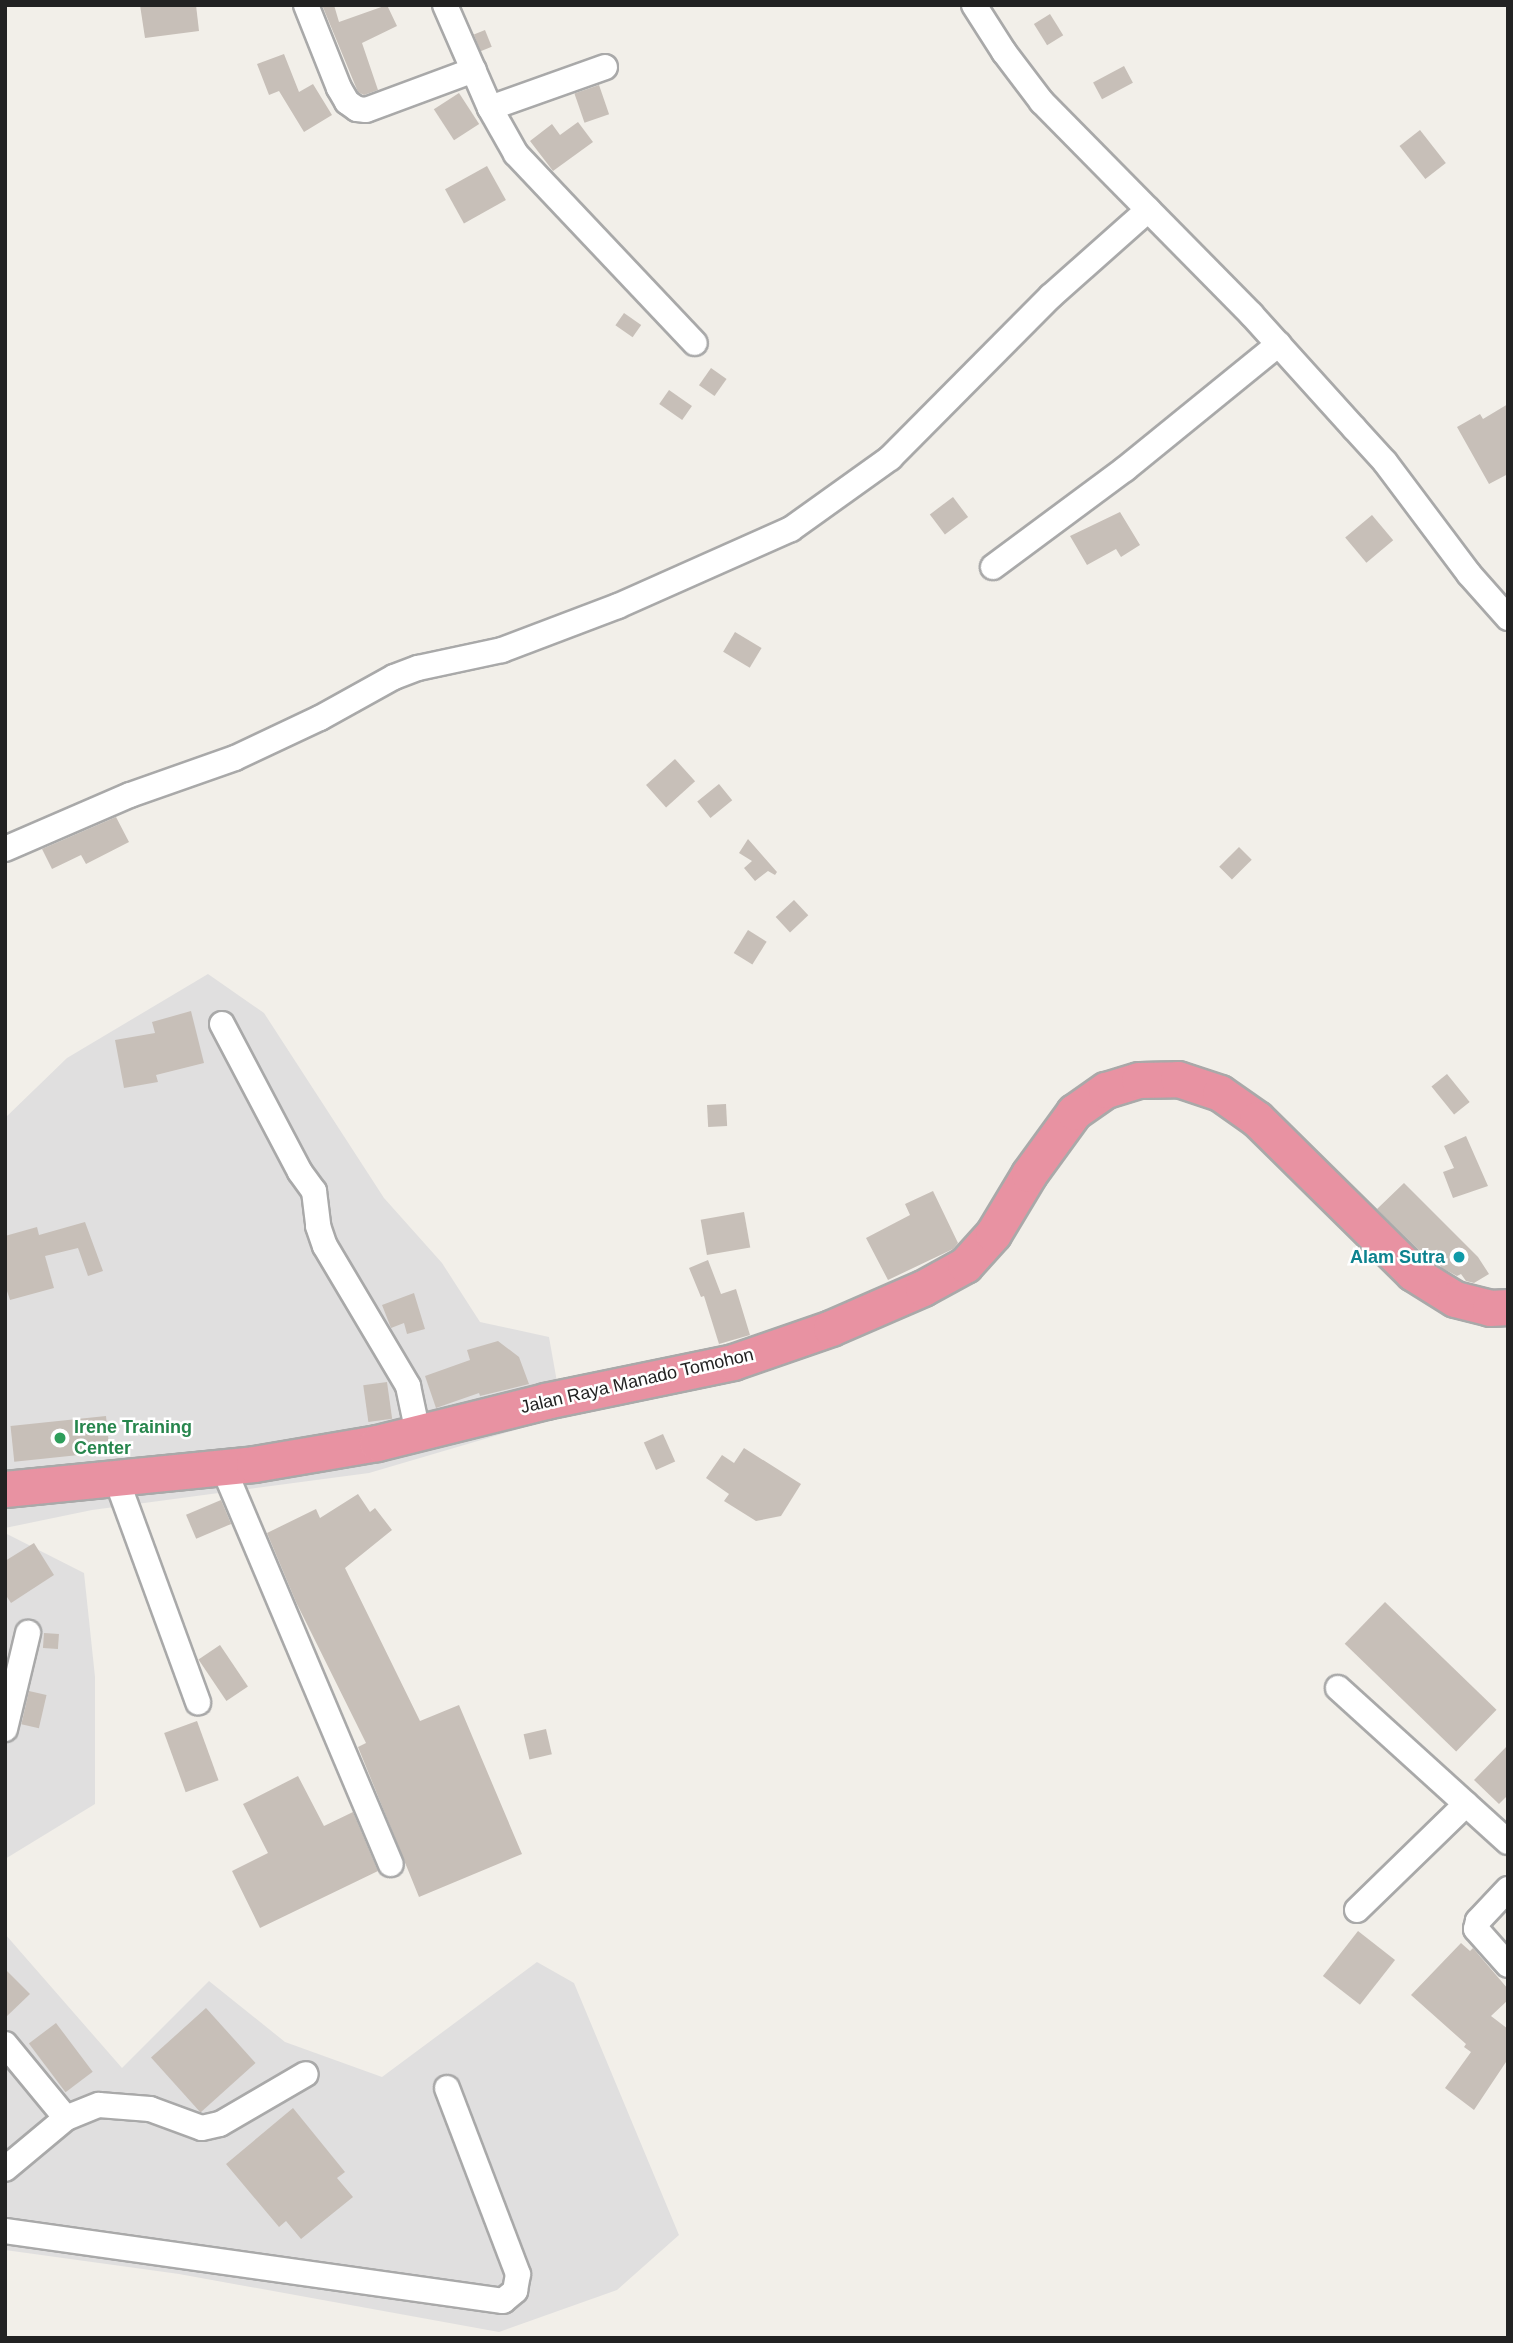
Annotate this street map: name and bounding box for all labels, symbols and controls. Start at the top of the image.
place label: Alam Sutra [1350,1246,1445,1268]
marker: Alam Sutra [1451,1249,1467,1265]
street label: Jalan Raya Manado Tomohon [518,1344,756,1418]
place label: Irene Training Center [74,1417,192,1460]
marker: Irene Training Center [52,1430,68,1446]

